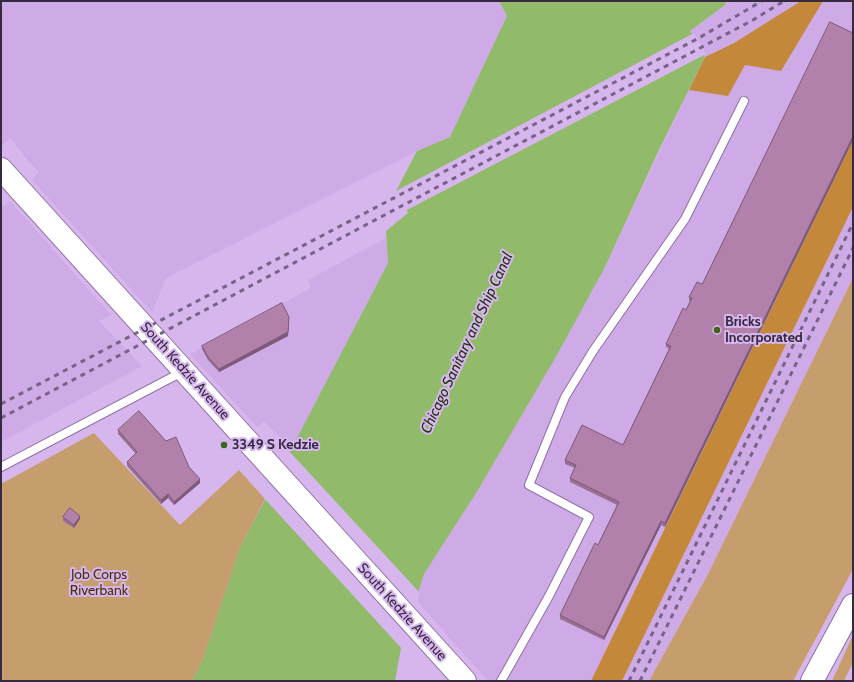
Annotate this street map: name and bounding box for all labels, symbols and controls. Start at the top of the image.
water label: Chicago Sanitary and Ship Canal [417,250,517,436]
place label: Bricks Incorporated [725,314,803,346]
street label: South Kedzie Avenue [137,319,233,423]
marker: Bricks Incorporated [712,325,722,335]
place label: 3349 S Kedzie [232,437,319,453]
marker: 3349 S Kedzie [219,440,229,450]
street label: South Kedzie Avenue [354,560,450,664]
park label: Job Corps Riverbank [70,567,128,600]

